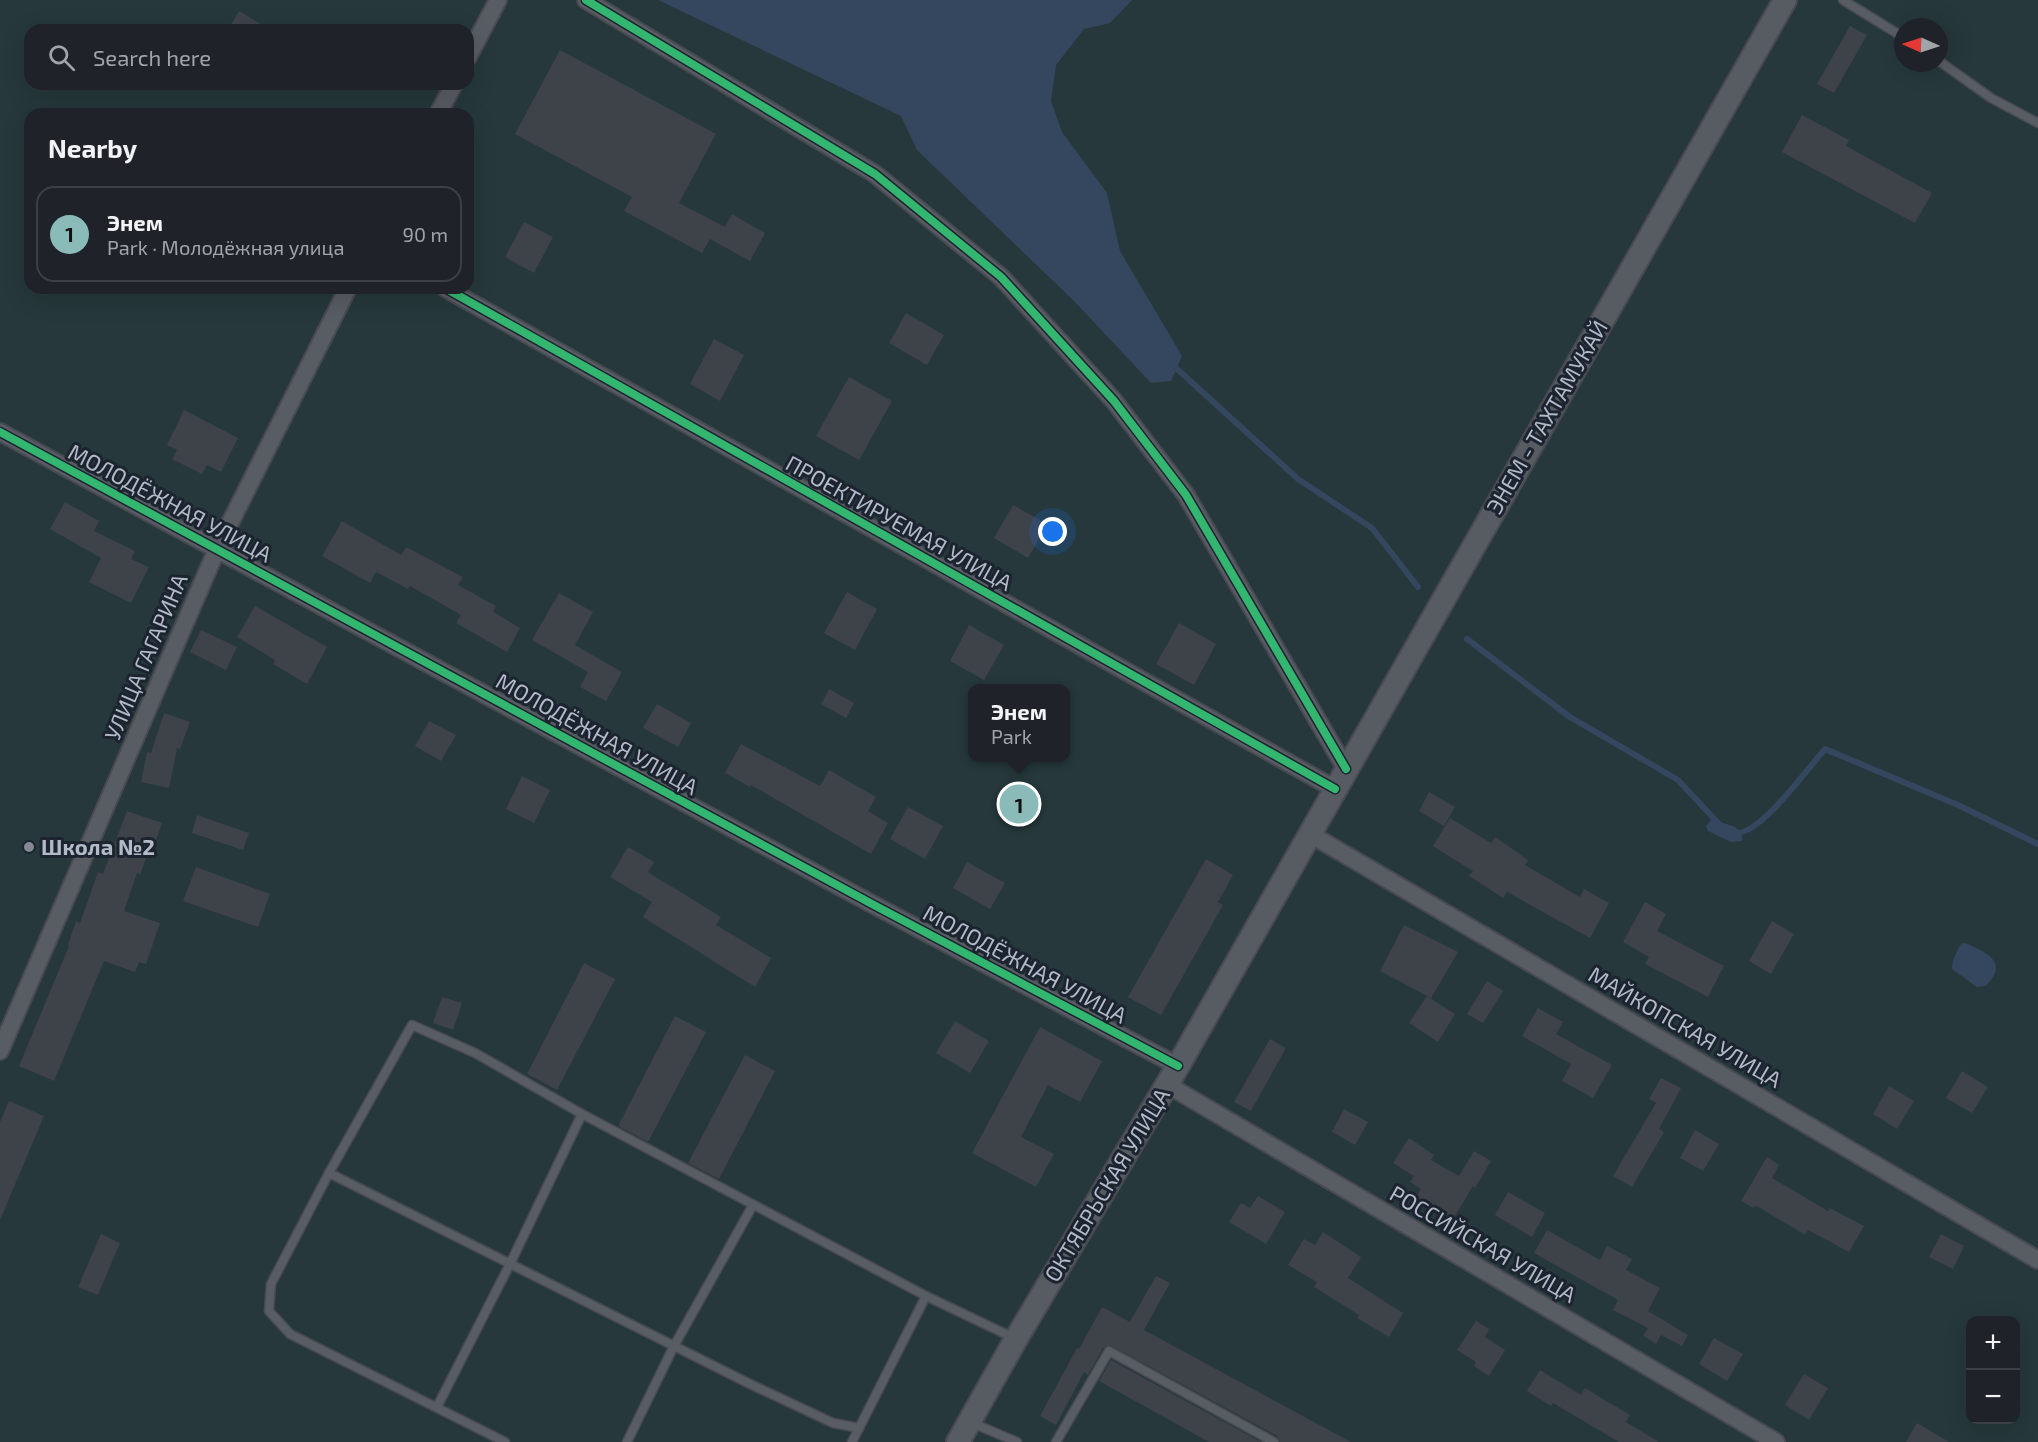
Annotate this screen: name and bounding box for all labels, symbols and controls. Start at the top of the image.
north arrow [1894,18,1948,72]
search box [24,24,474,90]
icon: search [45,41,78,74]
text: Search here [93,44,211,70]
text: Nearby [48,132,137,163]
text: Энем [107,209,163,235]
text: 1 [65,222,74,246]
text: 90 m [403,222,448,246]
text: Park · Молодёжная улица [107,235,345,259]
street label: ЭНЕМ - ТАХТАМУКАЙ [1480,315,1612,518]
street label: МОЛОДЁЖНАЯ УЛИЦА [64,437,277,567]
street label: ПРОЕКТИРУЕМАЯ УЛИЦА [782,449,1017,595]
your location [1038,517,1067,546]
street label: УЛИЦА ГАГАРИНА [98,569,192,744]
street label: МОЛОДЁЖНАЯ УЛИЦА [492,667,703,800]
popup [968,684,1070,762]
text: Энем [991,698,1047,724]
text: Park [991,724,1032,748]
pin: 1 [1000,782,1038,826]
place label: Школа №2 [41,833,155,859]
marker: Школа №2 [22,840,36,854]
street label: МОЛОДЁЖНАЯ УЛИЦА [919,898,1132,1028]
street label: МАЙКОПСКАЯ УЛИЦА [1584,960,1787,1092]
street label: ОКТЯБРЬСКАЯ УЛИЦА [1038,1083,1174,1286]
street label: РОССИЙСКАЯ УЛИЦА [1386,1179,1581,1307]
map controls [1966,1316,2020,1424]
button: + [1966,1316,2020,1370]
button: − [1966,1370,2020,1424]

